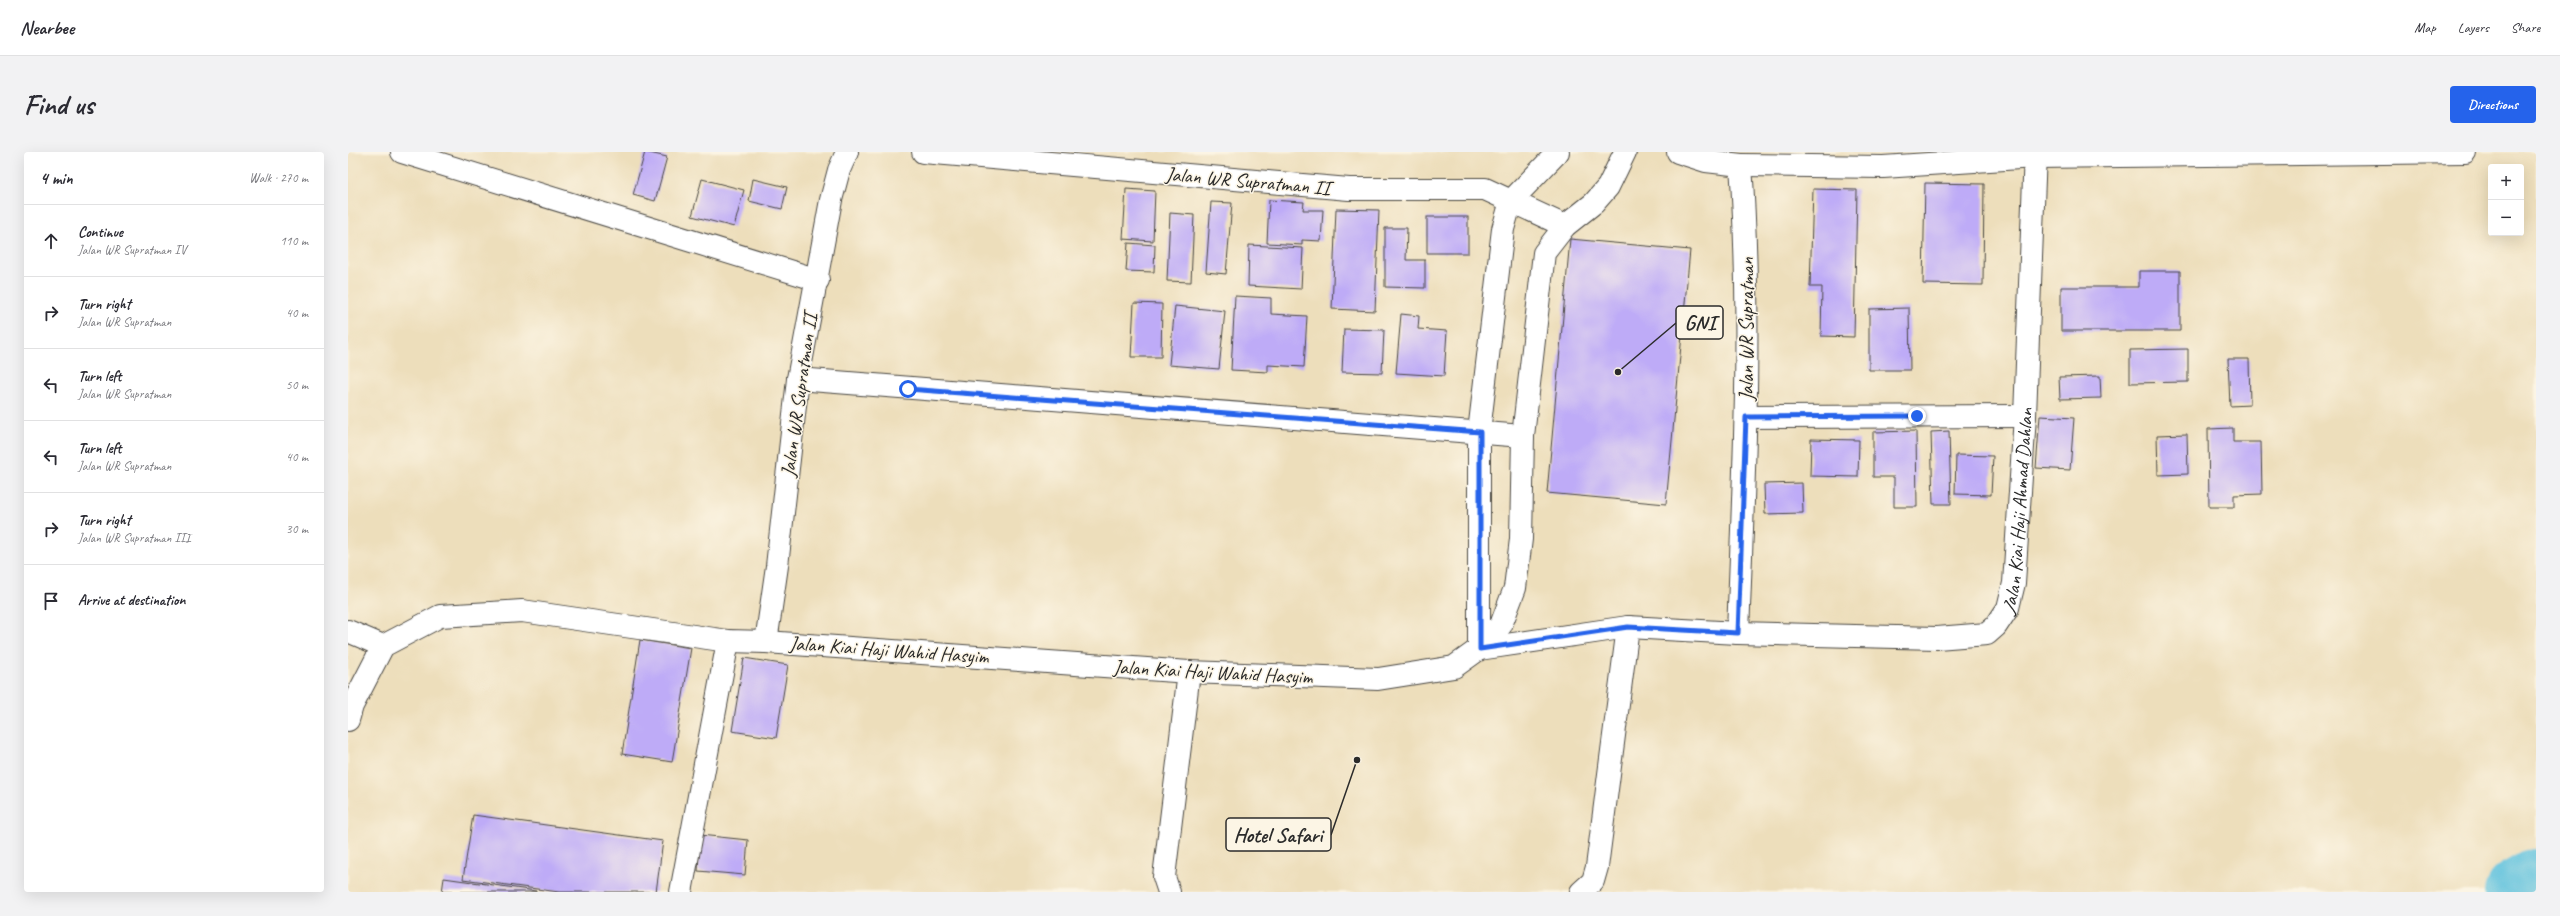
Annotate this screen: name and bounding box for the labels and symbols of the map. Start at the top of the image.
street label: Jalan WR Supratman II [1164,161,1335,201]
street label: Jalan WR Supratman [1734,256,1759,402]
callout: GNI [1676,306,1723,339]
street label: Jalan WR Supratman II [775,308,823,479]
text: GNI [1684,310,1720,336]
route start [899,380,917,398]
street label: Jalan Kiai Haji Ahmad Dahlan [1995,406,2038,618]
route end [1908,407,1926,425]
street label: Jalan Kiai Haji Wahid Hasyim [788,631,990,669]
street label: Jalan Kiai Haji Wahid Hasyim [1112,654,1314,690]
callout: Hotel Safari [1226,818,1331,851]
text: Hotel Safari [1234,822,1325,848]

